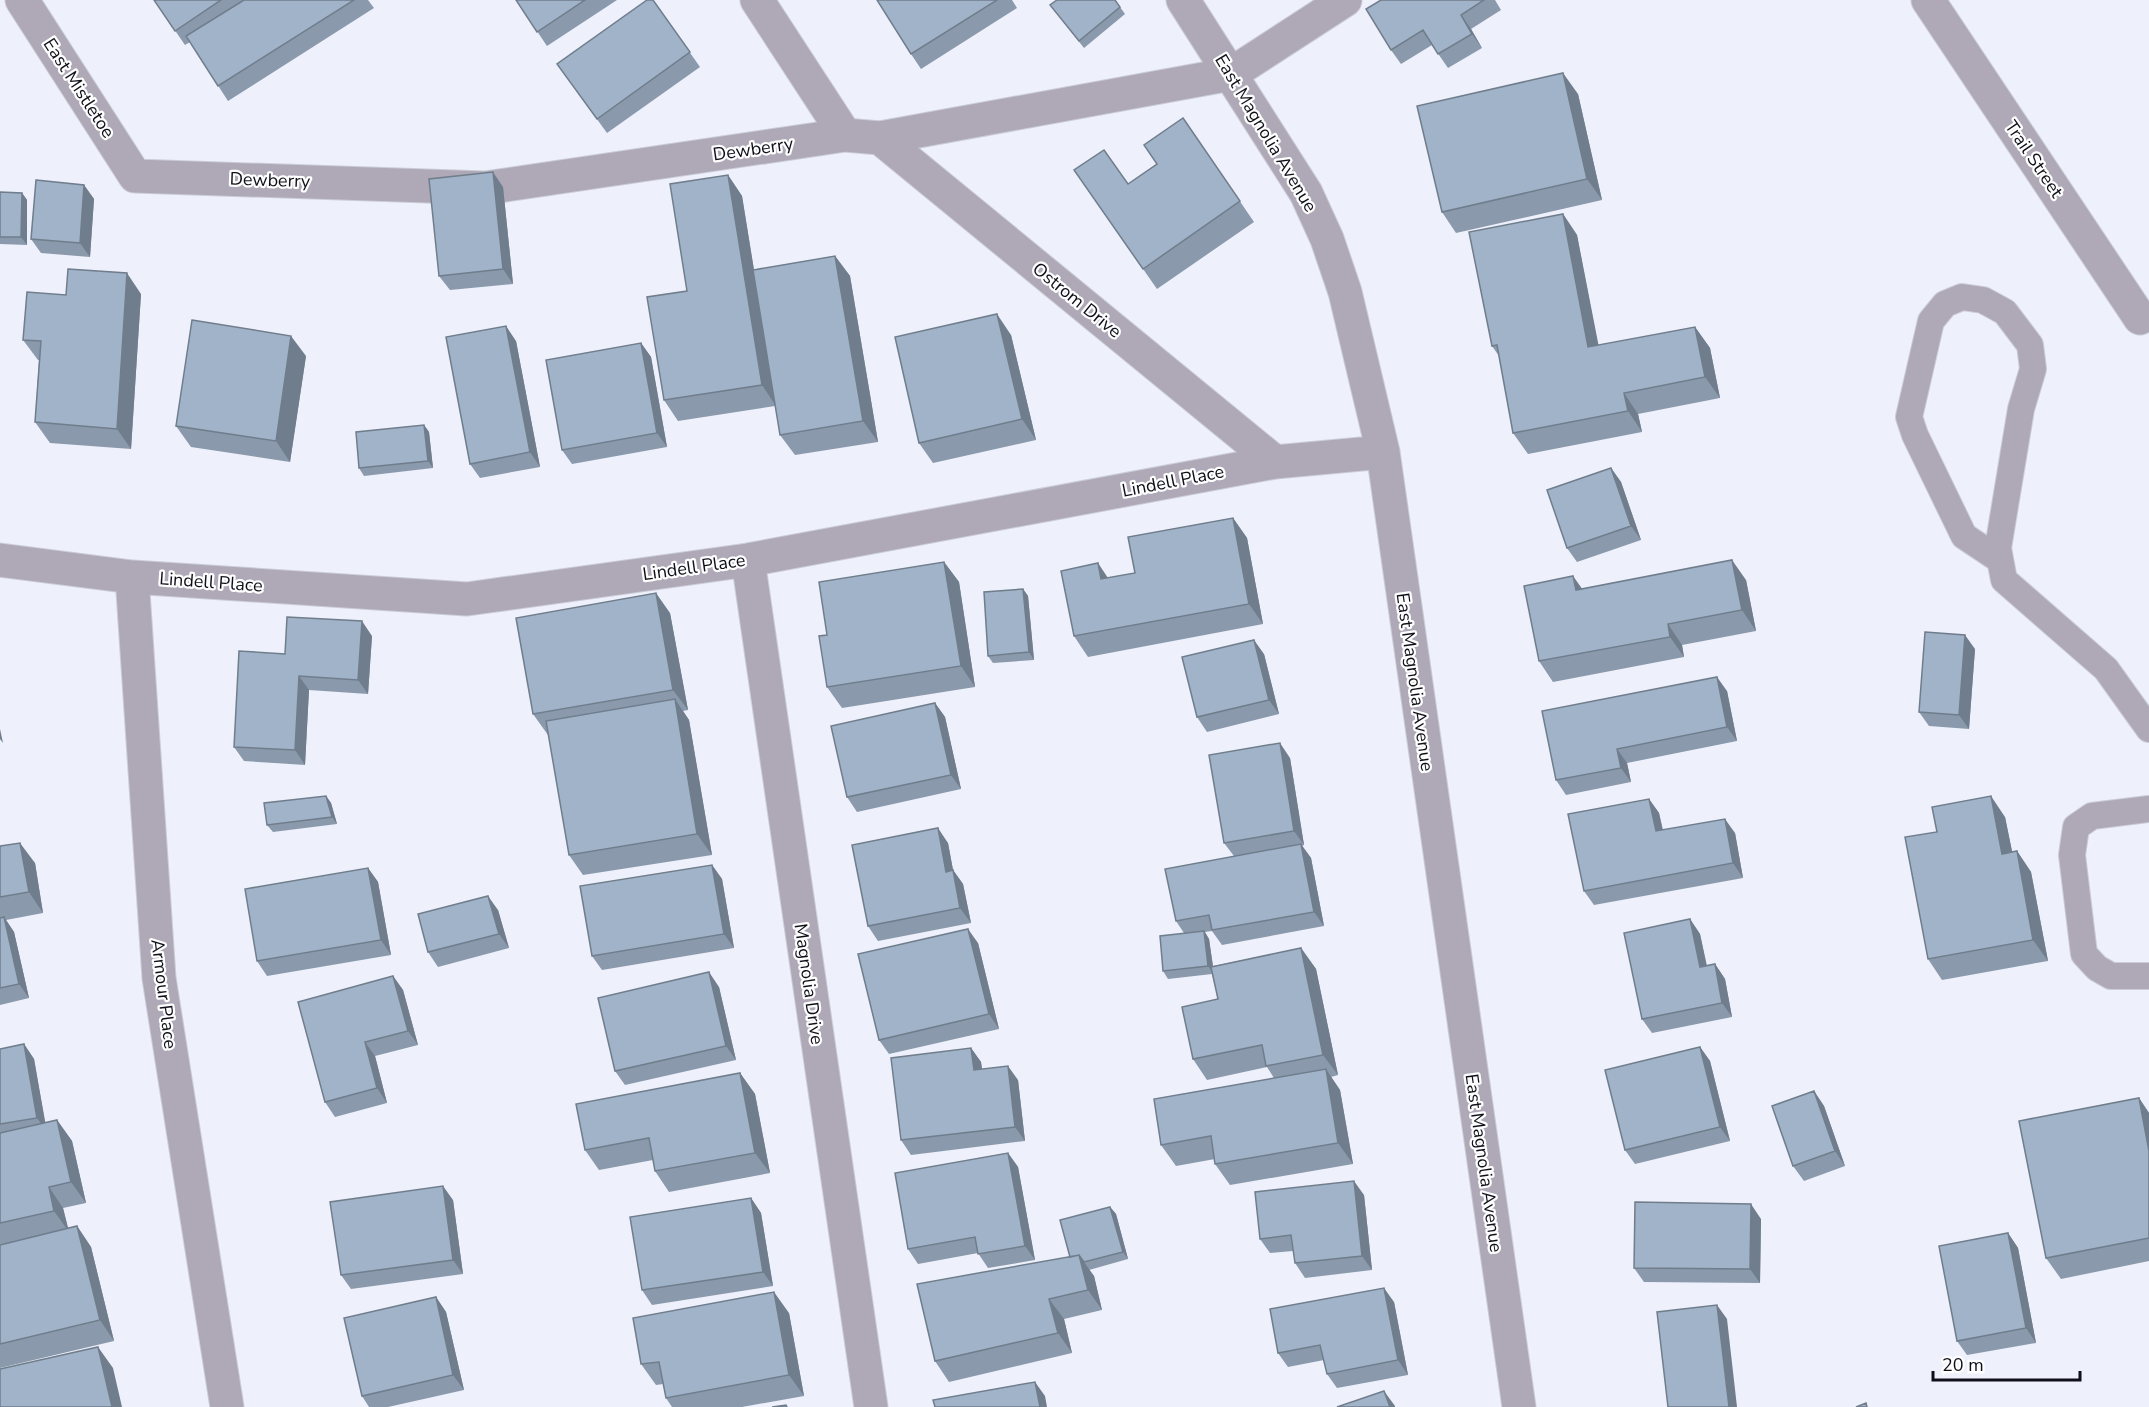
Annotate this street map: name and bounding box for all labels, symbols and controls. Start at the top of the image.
street label: East Mistletoe [38,33,120,143]
street label: East Magnolia Avenue [1209,50,1323,216]
street label: Trail Street [1999,116,2069,203]
street label: Dewberry [711,131,795,167]
street label: Dewberry [229,167,311,193]
street label: Ostrom Drive [1028,257,1126,343]
street label: Lindell Place [1120,459,1226,503]
street label: Lindell Place [641,548,747,586]
street label: Lindell Place [159,566,263,598]
street label: East Magnolia Avenue [1391,591,1439,773]
street label: Magnolia Drive [789,922,829,1046]
street label: Armour Place [145,938,183,1050]
street label: East Magnolia Avenue [1460,1072,1508,1254]
scale bar [1933,1344,2080,1382]
text: 20 m [1942,1353,1984,1377]

